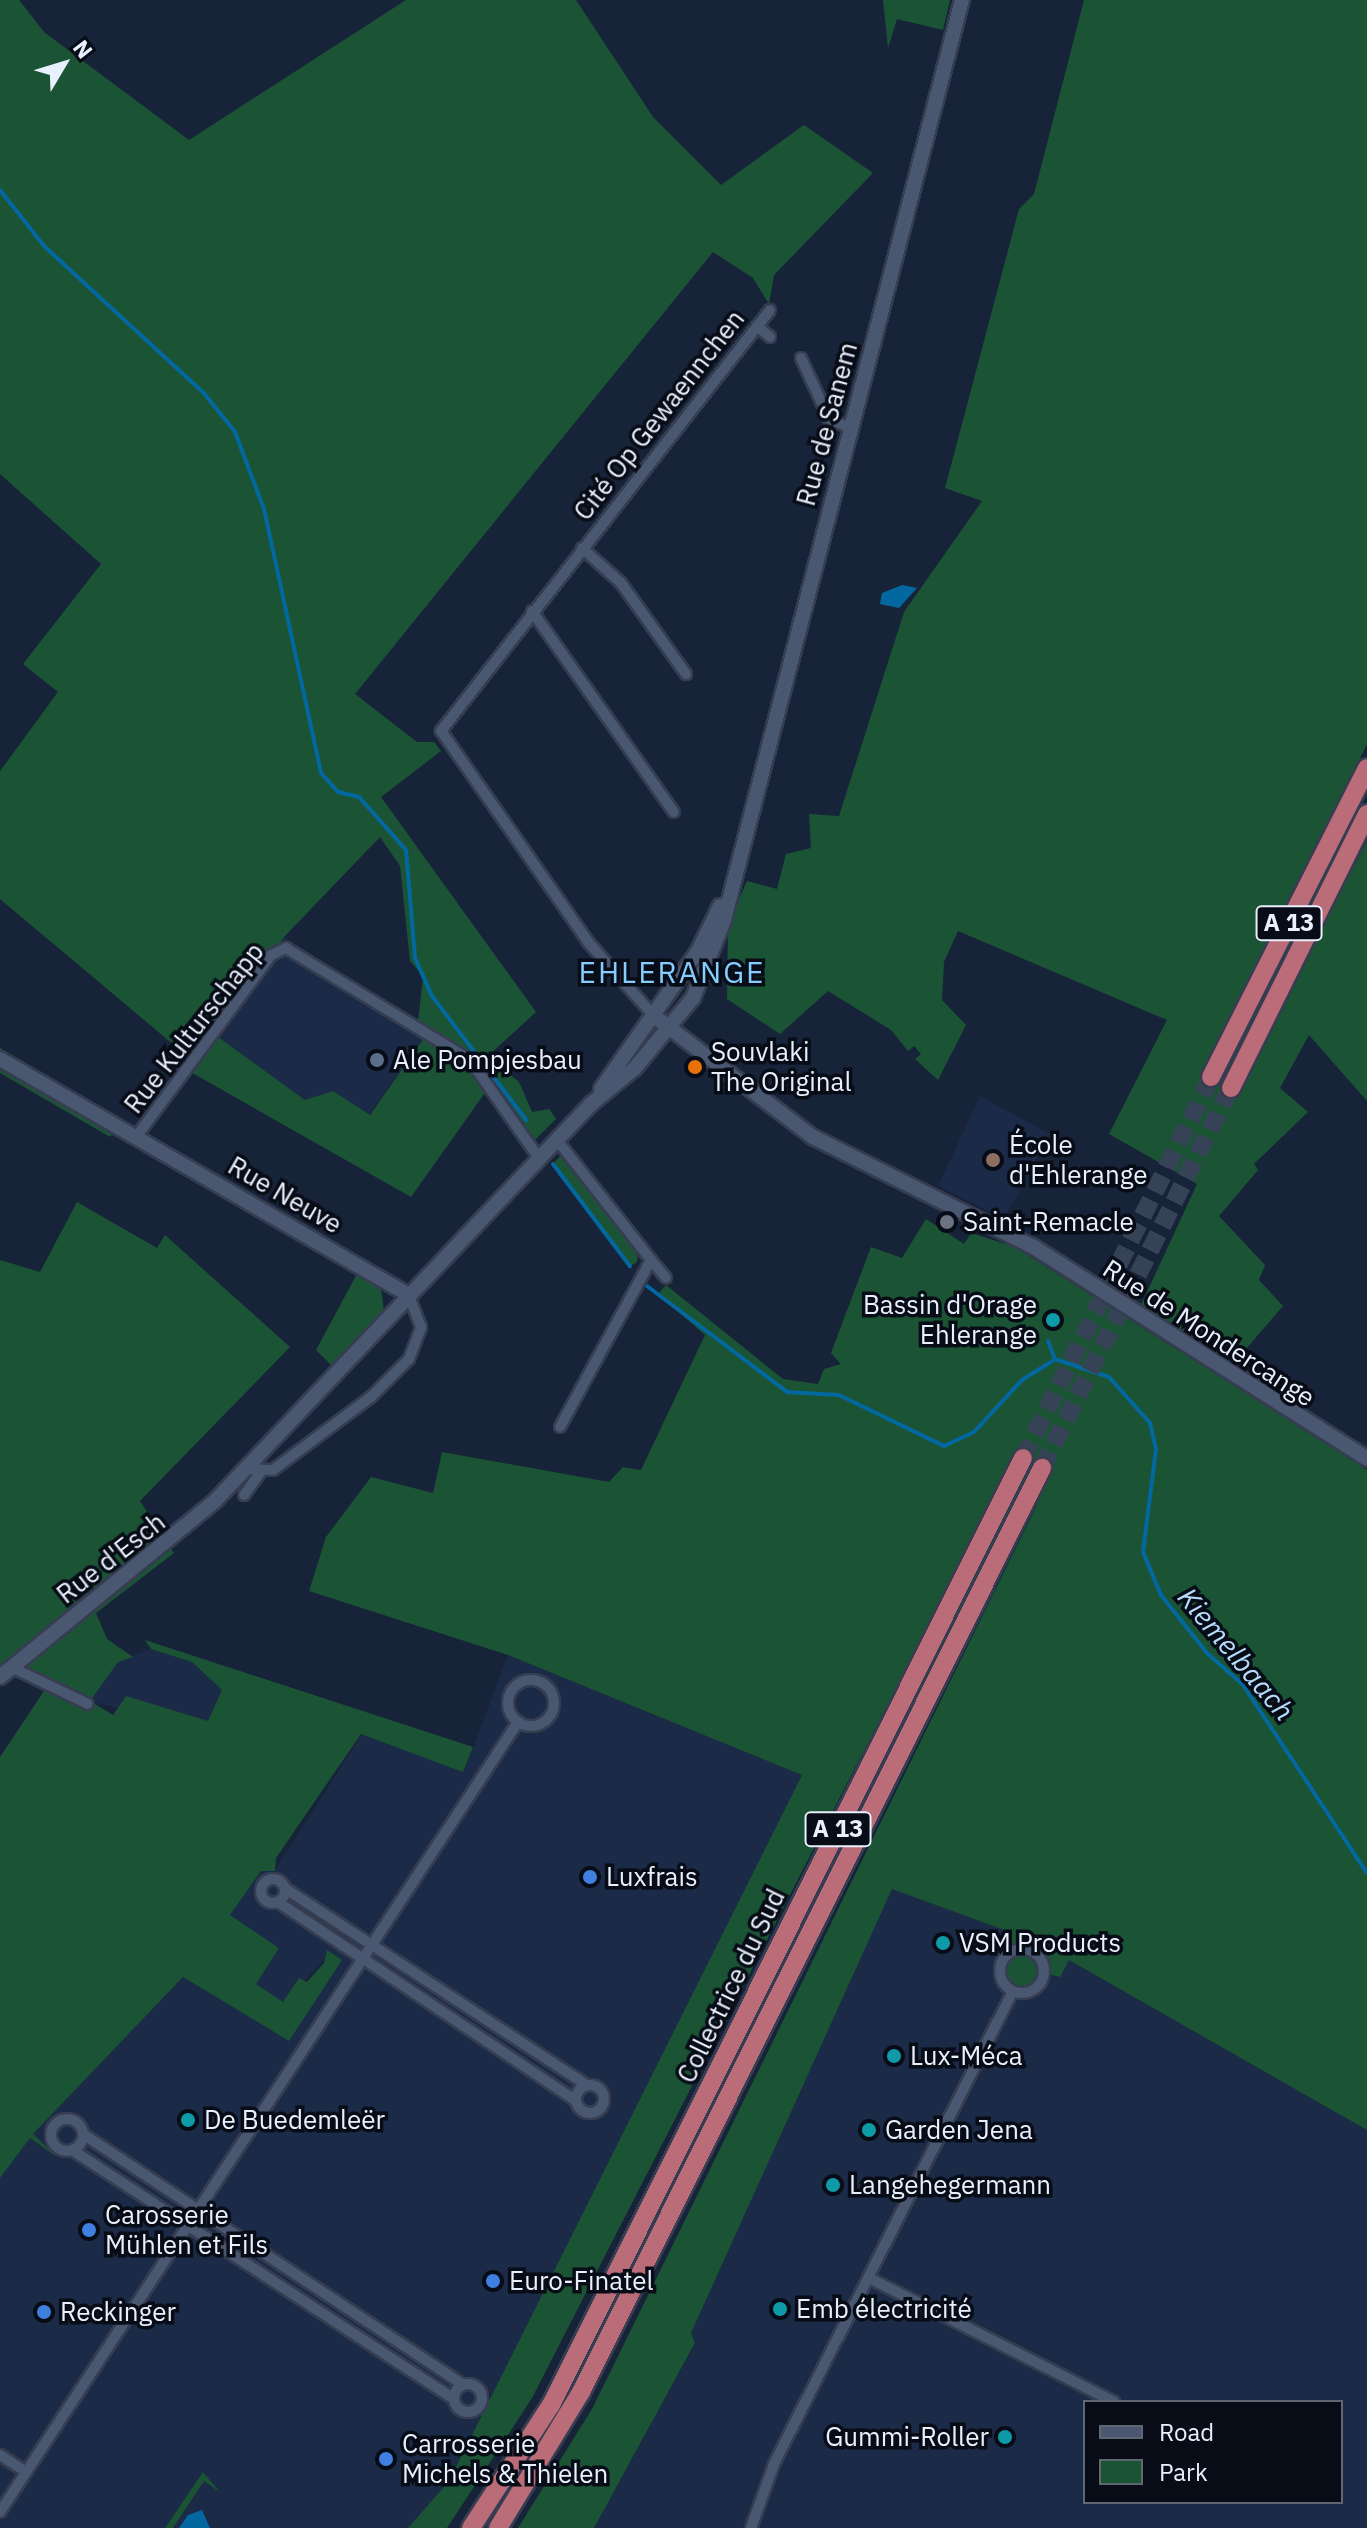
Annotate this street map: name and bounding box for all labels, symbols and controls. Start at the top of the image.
north arrow [24,24,104,104]
text: N [67,34,100,64]
street label: Cité Op Gewaennchen [567,304,751,526]
street label: Rue de Sanem [790,339,864,509]
road number: A 13 [1255,903,1323,943]
street label: Rue Kulturschapp [118,937,270,1119]
district label: EHLERANGE [578,954,766,990]
place label: Souvlaki The Original [711,1036,851,1098]
place label: Ale Pompjesbau [393,1044,582,1076]
marker: Ale Pompjesbau [368,1051,386,1069]
marker: Souvlaki The Original [686,1058,704,1076]
place label: École d'Ehlerange [1009,1129,1148,1190]
street label: Rue Neuve [223,1150,347,1240]
marker: École d'Ehlerange [984,1151,1002,1169]
place label: Saint-Remacle [963,1206,1134,1238]
marker: Saint-Remacle [938,1213,956,1231]
street label: Rue de Mondercange [1097,1253,1321,1413]
place label: Bassin d'Orage Ehlerange [863,1289,1037,1350]
marker: Bassin d'Orage Ehlerange [1044,1311,1062,1329]
street label: Rue d'Esch [51,1506,171,1610]
water label: Kiemelbaach [1171,1581,1301,1727]
road number: A 13 [804,1809,872,1849]
place label: Luxfrais [606,1861,698,1893]
marker: Luxfrais [581,1868,599,1886]
street label: Collectrice du Sud [671,1884,791,2088]
place label: VSM Products [959,1927,1121,1959]
marker: VSM Products [934,1934,952,1952]
place label: Lux-Méca [910,2040,1023,2072]
marker: Lux-Méca [885,2047,903,2065]
place label: De Buedemleër [204,2104,385,2136]
marker: De Buedemleër [179,2111,197,2129]
place label: Garden Jena [885,2114,1033,2146]
marker: Garden Jena [860,2121,878,2139]
place label: Langehegermann [849,2169,1051,2201]
marker: Langehegermann [824,2176,842,2194]
place label: Carosserie Mühlen et Fils [105,2199,268,2260]
marker: Carosserie Mühlen et Fils [80,2221,98,2239]
place label: Euro-Finatel [509,2265,654,2297]
marker: Euro-Finatel [484,2272,502,2290]
place label: Emb électricité [796,2293,972,2325]
place label: Reckinger [60,2296,176,2328]
marker: Emb électricité [771,2300,789,2318]
marker: Reckinger [35,2303,53,2321]
legend [1083,2400,1343,2504]
text: Road [1159,2416,1214,2448]
place label: Gummi-Roller [825,2421,989,2453]
place label: Carrosserie Michels & Thielen [402,2428,608,2490]
marker: Gummi-Roller [996,2428,1014,2446]
marker: Carrosserie Michels & Thielen [377,2450,395,2468]
text: Park [1159,2456,1208,2488]

